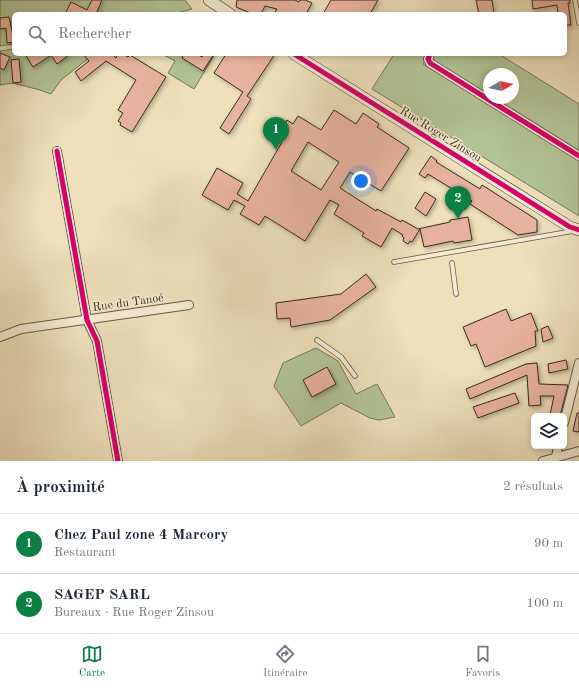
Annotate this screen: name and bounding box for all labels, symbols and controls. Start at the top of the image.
search box [12,12,567,56]
icon: search [26,23,48,45]
text: Rechercher [58,27,131,42]
north arrow [483,68,519,104]
street label: Rue Roger Zinsou [398,105,484,165]
pin: 1 [263,117,289,150]
your location [351,171,371,191]
pin: 2 [445,186,471,219]
street label: Rue du Tanoé [92,292,165,314]
map controls [531,413,567,449]
button: layers [531,413,567,449]
text: À proximité [16,479,105,496]
text: 2 résultats [503,480,563,493]
text: Chez Paul zone 4 Marcory [54,528,228,543]
text: 1 [25,537,33,550]
text: 90 m [534,537,563,550]
text: Restaurant [54,546,116,559]
text: SAGEP SARL [54,588,150,603]
text: 2 [25,597,33,610]
text: 100 m [526,597,563,610]
text: Bureaux · Rue Roger Zinsou [54,606,214,619]
tab: Carte [79,643,105,681]
tab: Itinéraire [263,643,308,681]
tab: Favoris [465,643,500,681]

